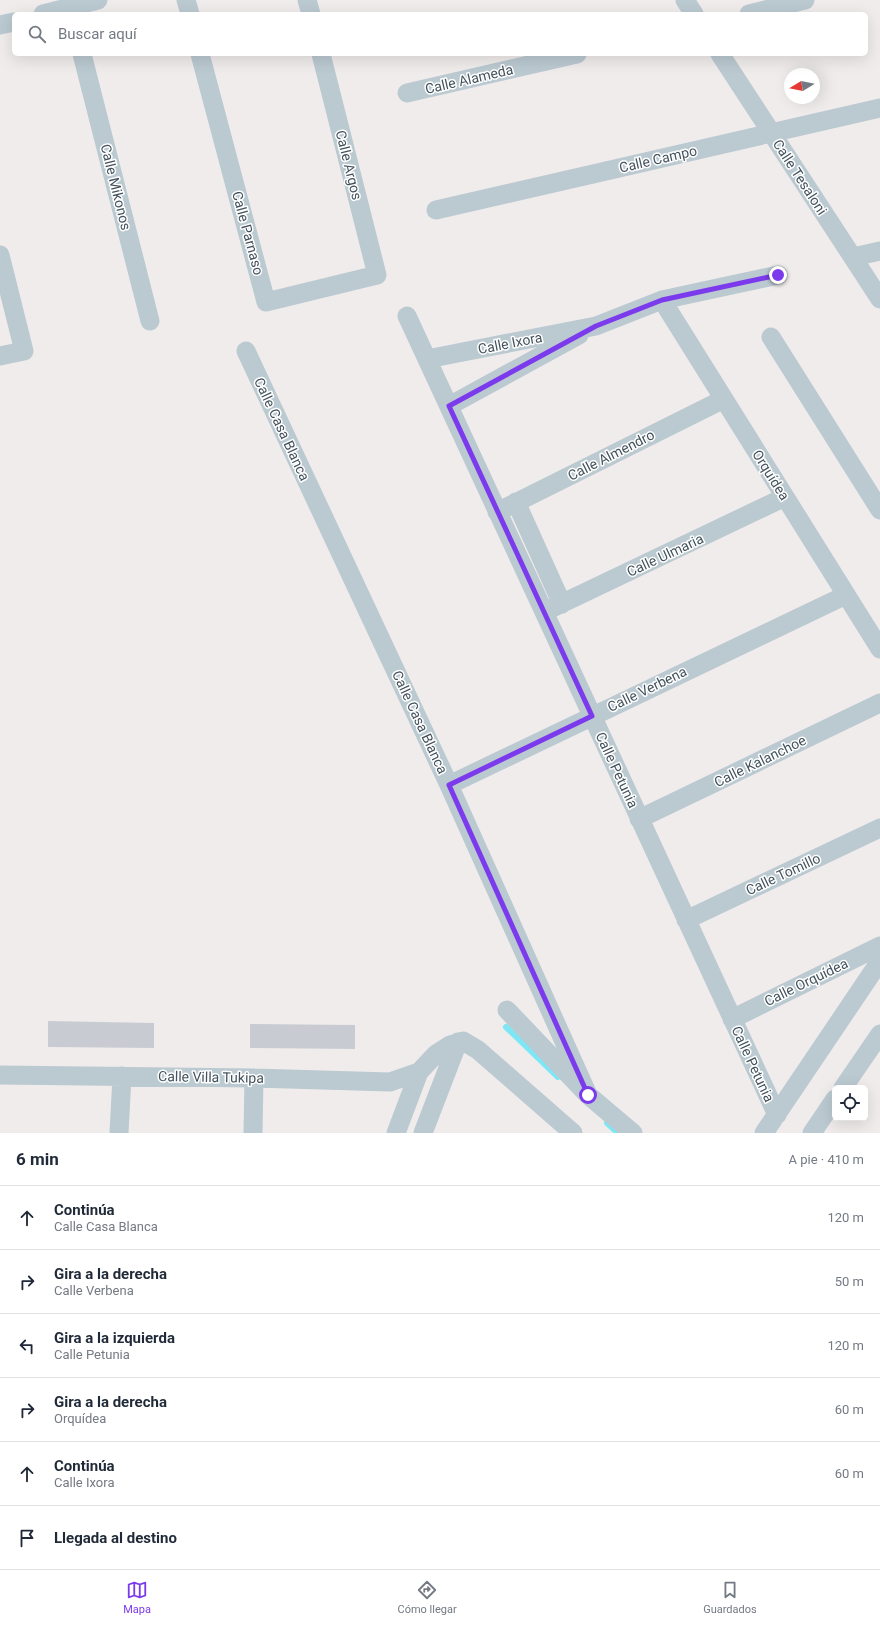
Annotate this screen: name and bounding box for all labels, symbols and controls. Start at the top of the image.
search box [12,12,868,56]
icon: search [26,23,48,45]
text: Buscar aquí [58,25,137,43]
street label: Calle Alameda [423,61,515,97]
north arrow [784,68,820,104]
street label: Calle Argos [333,128,365,202]
street label: Calle Tesaloni [770,136,830,218]
street label: Calle Mikonos [98,142,134,232]
street label: Calle Campo [618,142,698,176]
street label: Calle Parnaso [229,189,267,277]
route end [769,266,787,284]
street label: Calle Ixora [477,329,543,357]
street label: Calle Casa Blanca [251,375,313,483]
street label: Calle Almendro [565,426,657,484]
street label: Orquídea [749,447,793,503]
street label: Calle Ulmaria [624,530,706,580]
street label: Calle Verbena [605,663,689,715]
street label: Calle Casa Blanca [389,668,451,776]
street label: Calle Petunia [592,730,642,810]
street label: Calle Kalanchoe [712,732,808,790]
street label: Calle Tomillo [743,850,823,898]
street label: Calle Orquídea [762,955,850,1009]
street label: Calle Petunia [728,1024,778,1104]
street label: Calle Villa Tukipa [158,1068,264,1086]
map controls [832,1085,868,1121]
button: locate [832,1085,868,1121]
route start [579,1086,597,1104]
text: 6 min [16,1149,59,1169]
text: A pie · 410 m [789,1152,864,1167]
text: Continúa [54,1201,115,1219]
icon: ahead [16,1207,38,1229]
text: 120 m [827,1210,864,1225]
text: Calle Casa Blanca [54,1219,158,1234]
text: Gira a la derecha [54,1265,167,1283]
icon: right [16,1271,38,1293]
text: 50 m [835,1274,864,1289]
text: Calle Verbena [54,1283,134,1298]
text: Gira a la izquierda [54,1329,175,1347]
icon: left [16,1335,38,1357]
text: 120 m [827,1338,864,1353]
text: Calle Petunia [54,1347,130,1362]
text: Gira a la derecha [54,1393,167,1411]
icon: right [16,1399,38,1421]
text: 60 m [835,1402,864,1417]
text: Orquídea [54,1411,106,1426]
text: Continúa [54,1457,115,1475]
icon: ahead [16,1463,38,1485]
text: 60 m [835,1466,864,1481]
text: Calle Ixora [54,1475,114,1490]
icon: arrive [16,1527,38,1549]
text: Llegada al destino [54,1529,177,1547]
tab: Mapa [123,1579,151,1616]
tab: Cómo llegar [398,1579,457,1616]
tab: Guardados [703,1579,757,1616]

